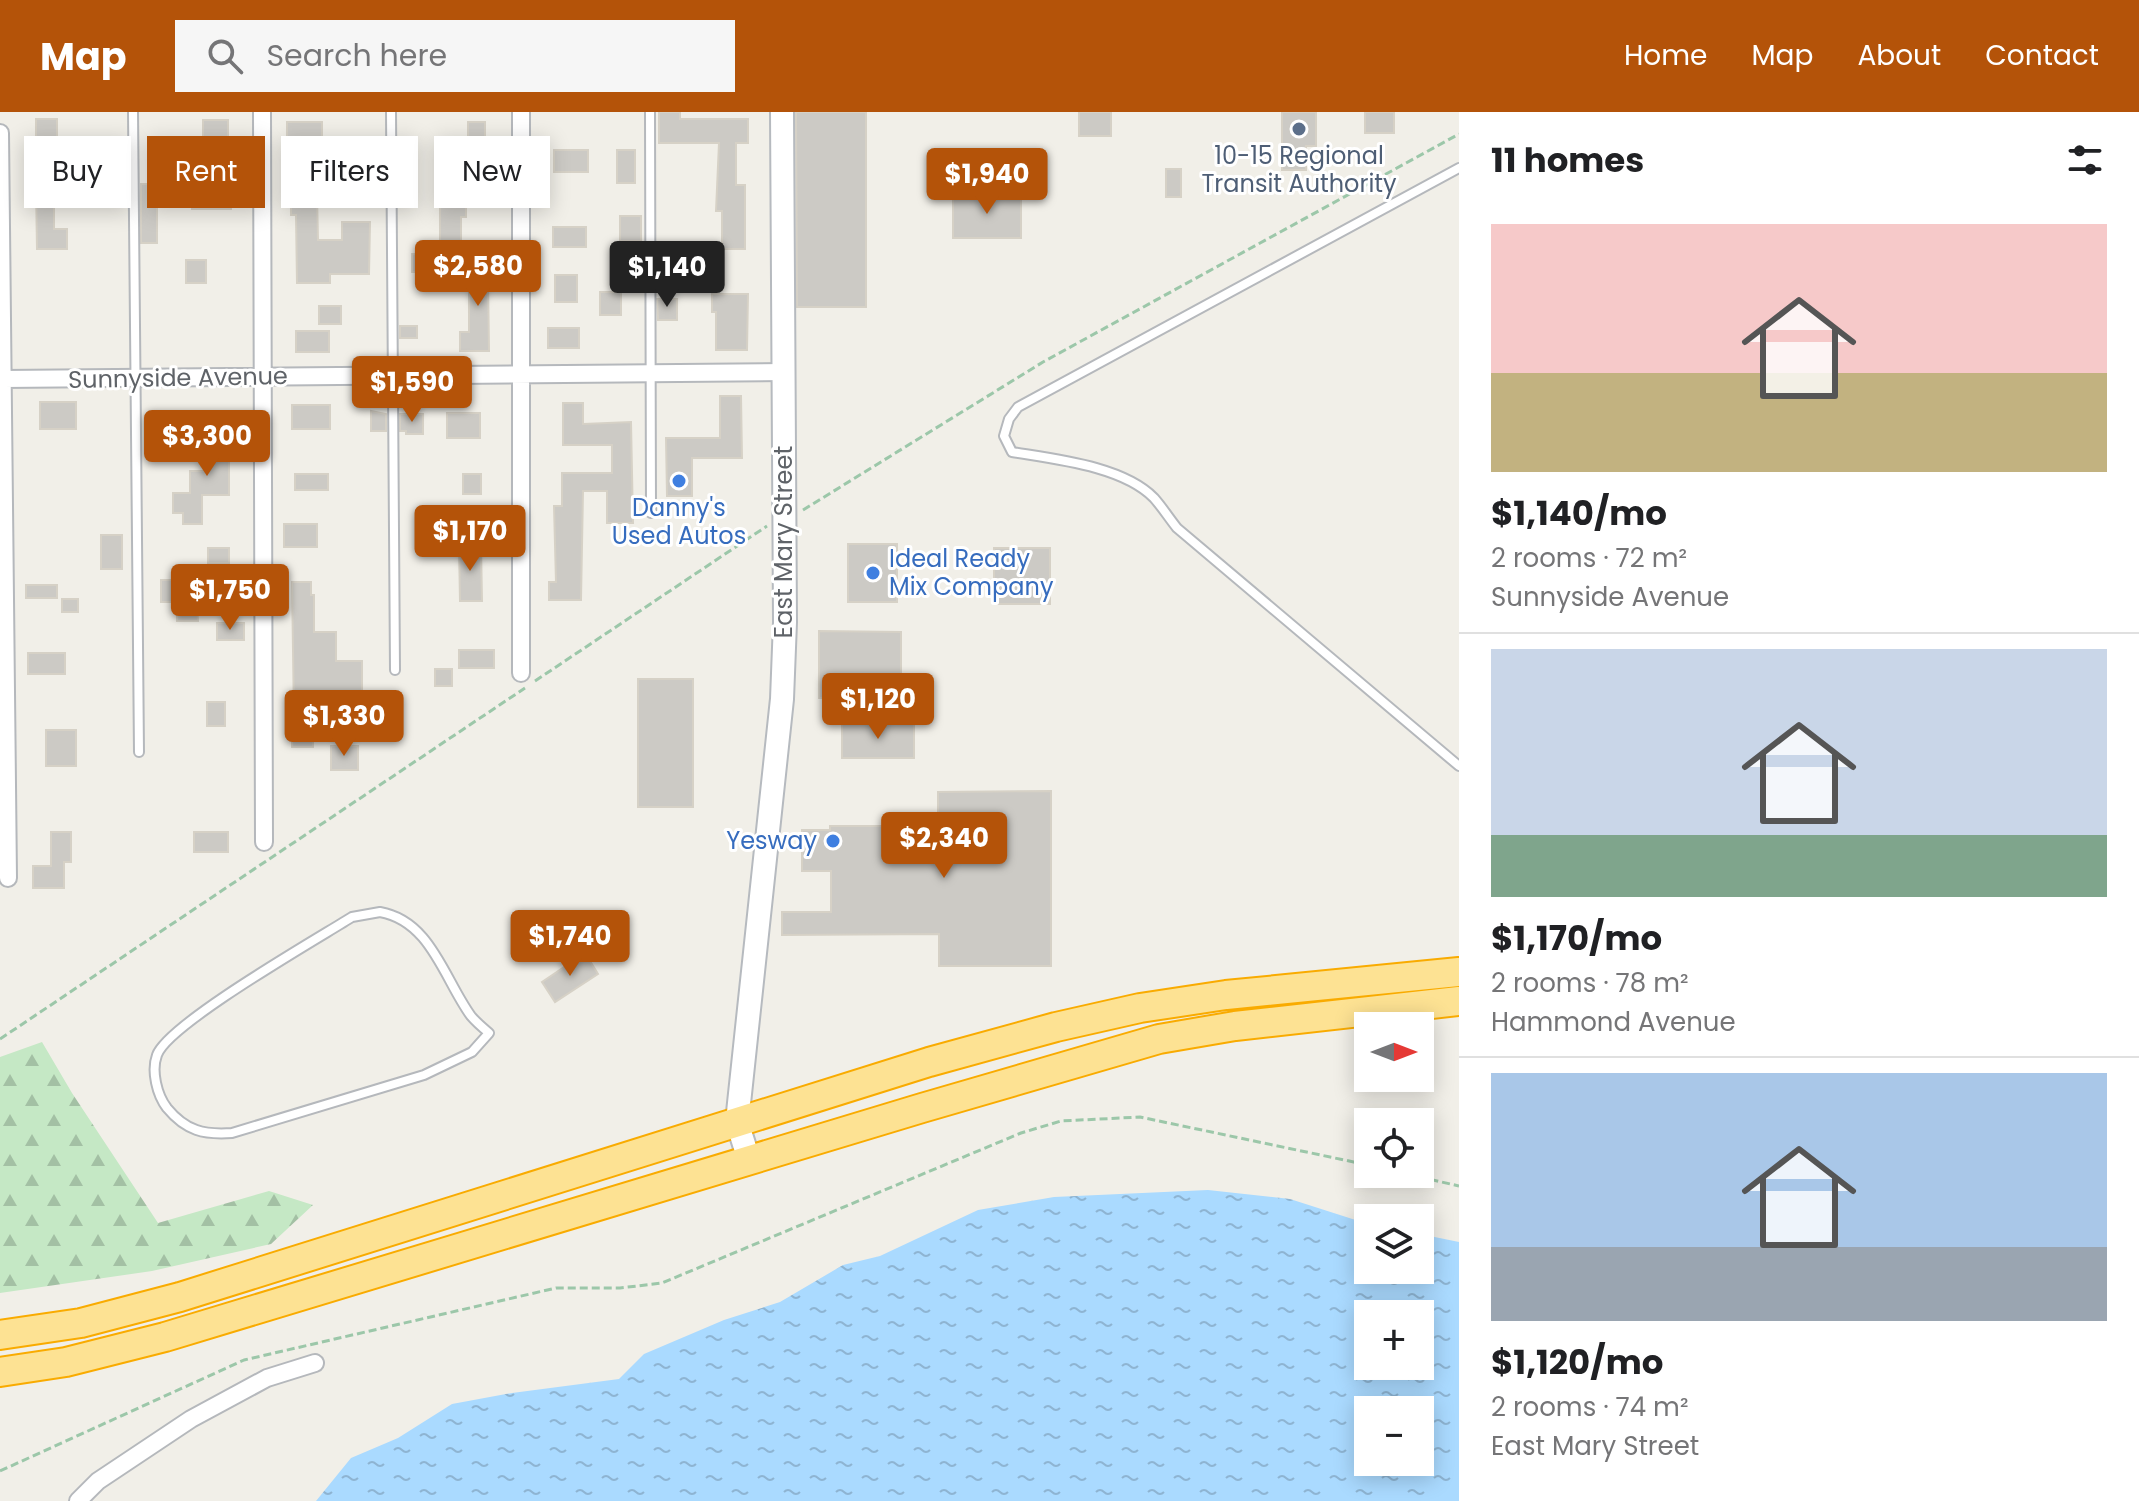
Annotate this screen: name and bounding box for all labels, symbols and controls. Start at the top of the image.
search box [175,20,735,92]
text: Map [40,30,127,83]
icon: search [203,34,247,78]
text: Search here [267,34,447,77]
text: Home [1624,36,1707,75]
text: Map [1751,36,1813,75]
text: About [1857,36,1941,75]
text: Contact [1985,36,2099,75]
marker: 10-15 Regional Transit Authority [1290,120,1308,138]
chip: Buy [24,136,131,208]
chip: Rent [147,136,265,208]
chip: Filters [281,136,418,208]
chip: New [434,136,550,208]
text: 11 homes [1491,136,1644,184]
icon: filters [2063,138,2107,182]
place label: 10-15 Regional Transit Authority [1201,139,1397,200]
pin: $1,940 [922,148,1052,216]
text: $1,940 [945,156,1029,192]
pin: $2,580 [413,240,543,308]
pin: $1,140 [602,241,732,309]
text: $2,580 [433,248,523,284]
text: $1,140 [628,249,706,285]
icon: home [1727,276,1871,420]
pin: $1,590 [347,356,477,424]
street label: Sunnyside Avenue [68,359,288,396]
text: $1,590 [370,364,454,400]
pin: $3,300 [142,410,272,478]
text: $3,300 [162,418,252,454]
street label: East Mary Street [767,446,800,638]
marker: Danny's Used Autos [670,472,688,490]
text: $1,140/mo [1491,489,1667,537]
place label: Danny's Used Autos [612,491,746,552]
pin: $1,170 [405,505,535,573]
text: $1,170 [433,513,507,549]
text: 2 rooms · 72 m² [1491,540,1687,576]
place label: Ideal Ready Mix Company [889,542,1054,603]
pin: $1,750 [165,564,295,632]
marker: Ideal Ready Mix Company [864,564,882,582]
text: $1,750 [189,572,271,608]
text: Sunnyside Avenue [1491,579,1729,615]
pin: $1,120 [813,673,943,741]
text: $1,120 [840,681,916,717]
pin: $1,330 [279,690,409,758]
text: $1,330 [303,698,385,734]
icon: home [1727,701,1871,845]
pin: $2,340 [879,812,1009,880]
text: $2,340 [899,820,989,856]
place label: Yesway [726,824,817,857]
marker: Yesway [824,832,842,850]
pin: $1,740 [505,910,635,978]
text: $1,170/mo [1491,914,1662,962]
text: $1,740 [529,918,611,954]
text: 2 rooms · 78 m² [1491,965,1689,1001]
text: Hammond Avenue [1491,1004,1736,1040]
north arrow [1354,1012,1434,1092]
map controls [1354,1012,1434,1476]
button: locate [1354,1108,1434,1188]
icon: home [1727,1125,1871,1269]
button: layers [1354,1204,1434,1284]
button: + [1354,1300,1434,1380]
text: $1,120/mo [1491,1338,1663,1386]
text: 2 rooms · 74 m² [1491,1389,1688,1425]
button: − [1354,1396,1434,1476]
text: East Mary Street [1491,1428,1699,1464]

